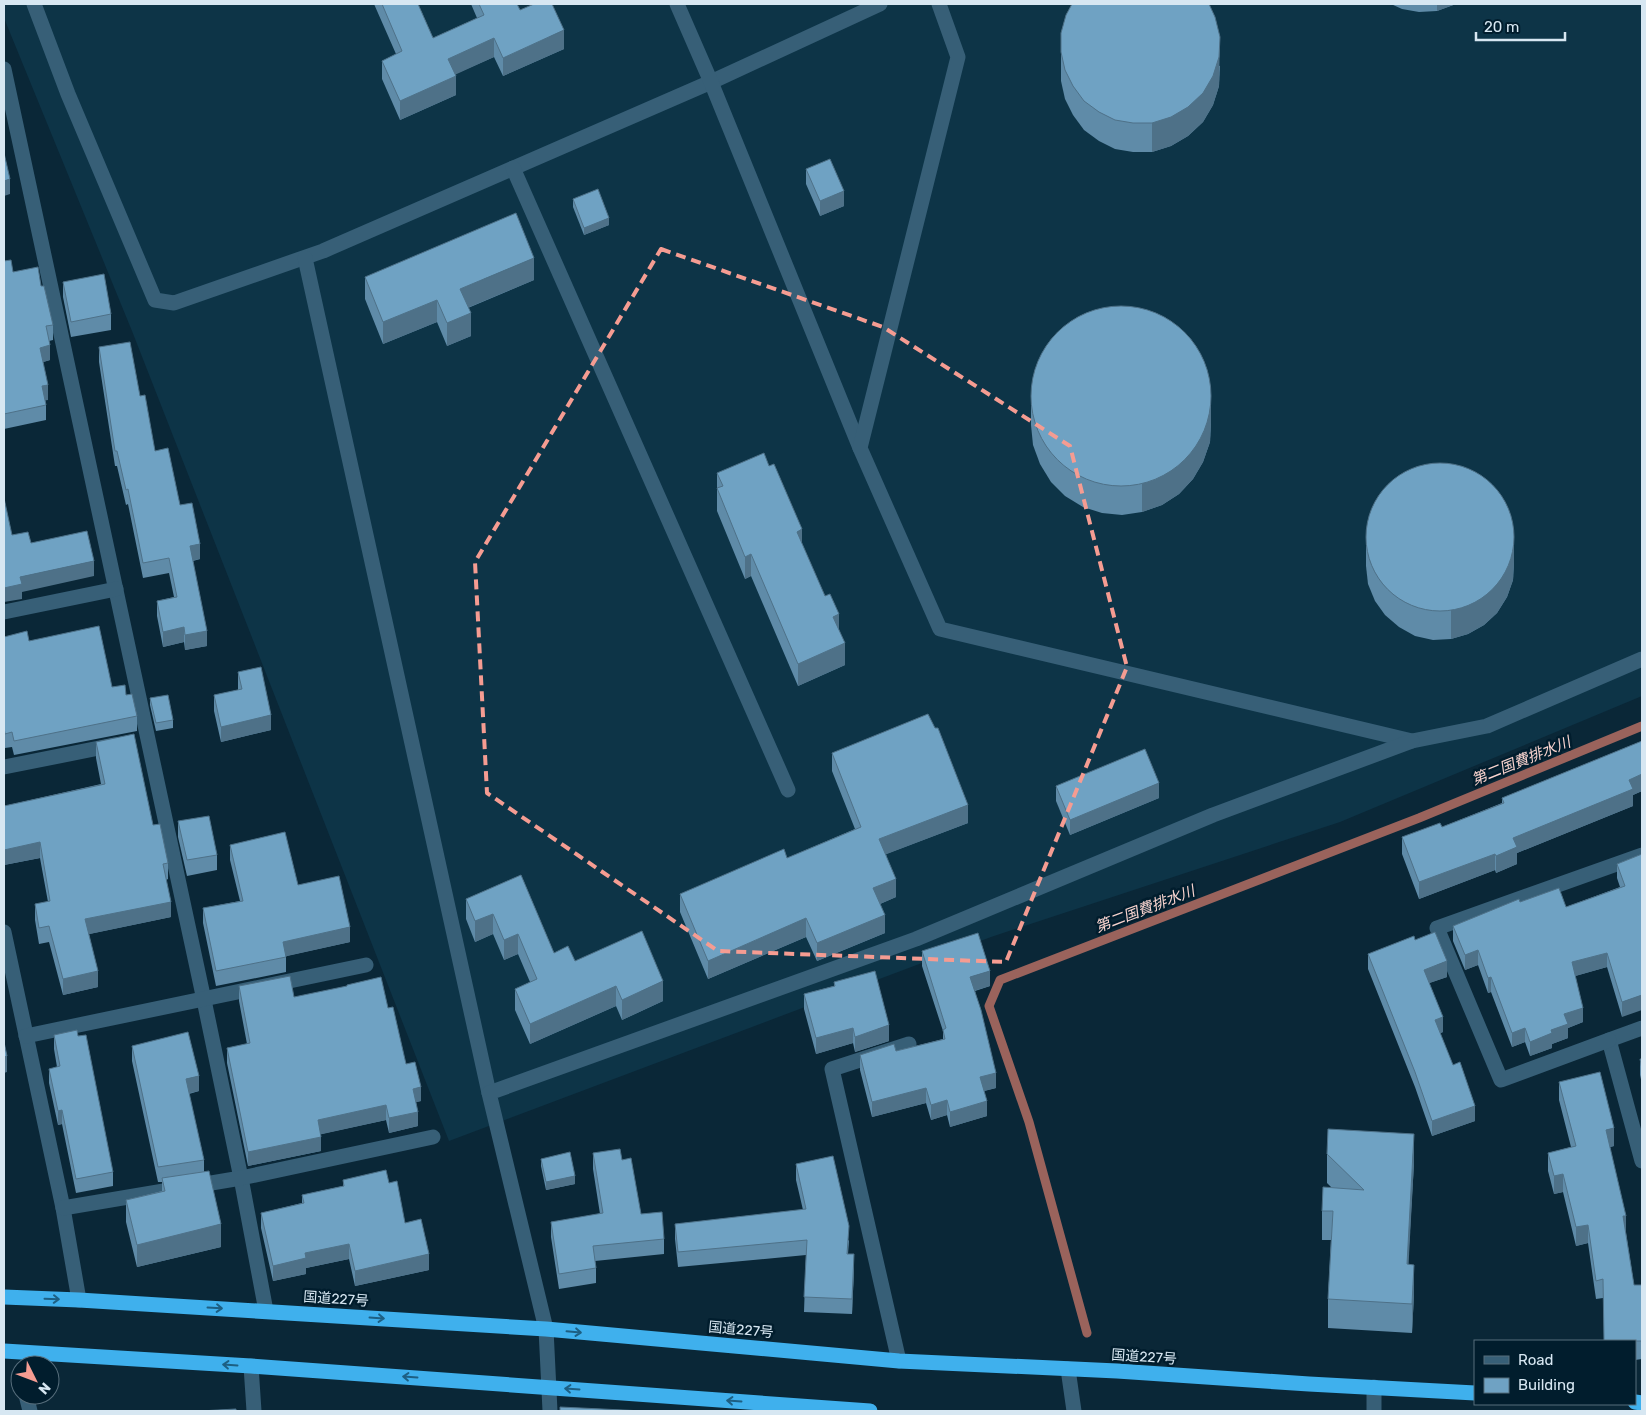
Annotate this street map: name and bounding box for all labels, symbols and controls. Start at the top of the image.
scale bar [1476,10,1565,42]
text: 20 m [1484,18,1519,36]
water label: 第二国費排水川 [1469,732,1575,789]
water label: 第二国費排水川 [1093,881,1199,936]
street label: 国道227号 [303,1288,369,1310]
one-way arrow [44,1294,60,1304]
one-way arrow [206,1303,222,1312]
one-way arrow [369,1314,385,1323]
street label: 国道227号 [708,1319,774,1341]
one-way arrow [566,1327,582,1336]
legend [1474,1340,1636,1405]
street label: 国道227号 [1111,1346,1177,1368]
text: Road [1518,1351,1554,1369]
north arrow [10,1355,60,1405]
one-way arrow [222,1360,238,1369]
one-way arrow [402,1373,418,1382]
text: Building [1518,1376,1575,1394]
text: N [35,1379,54,1398]
one-way arrow [564,1385,580,1394]
one-way arrow [726,1397,742,1406]

